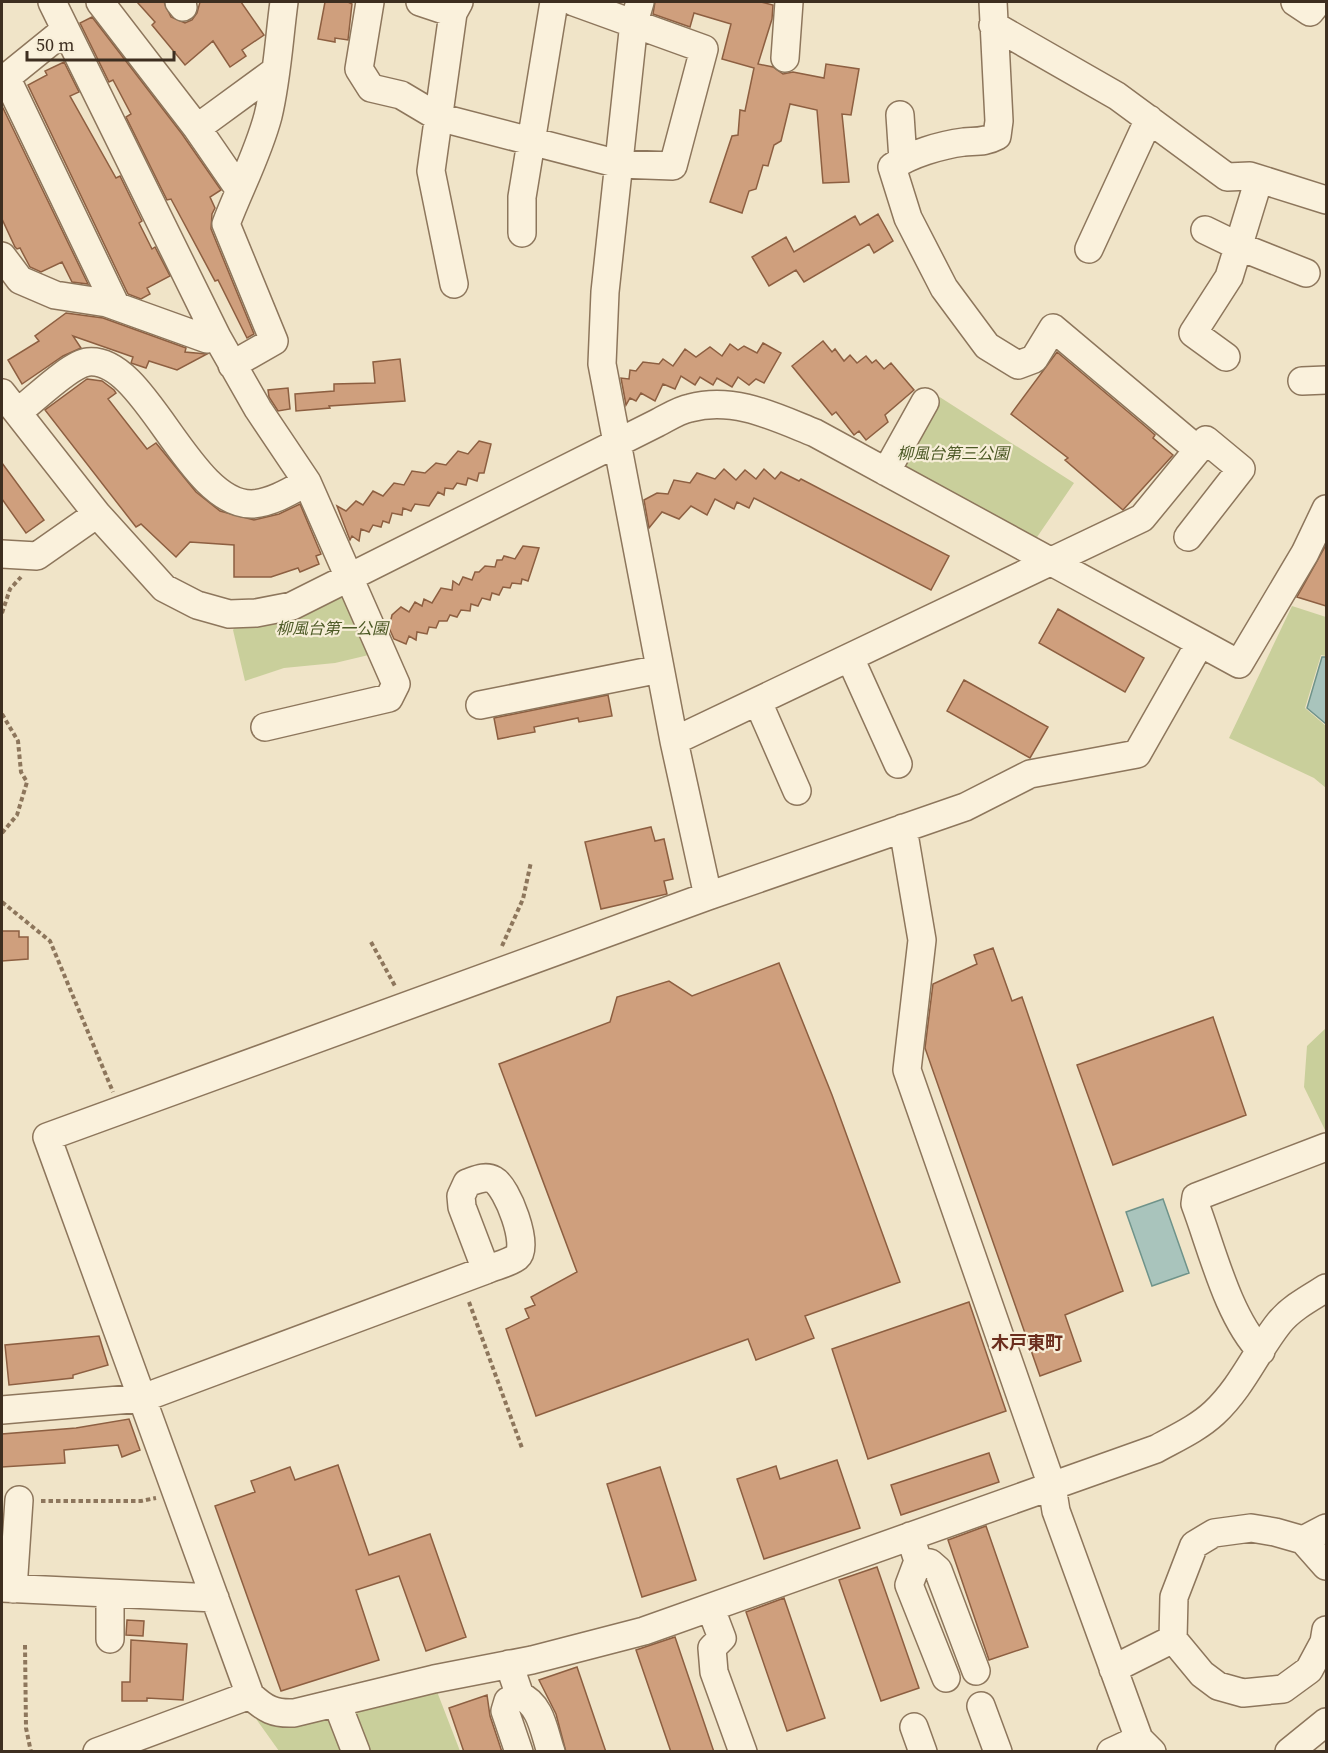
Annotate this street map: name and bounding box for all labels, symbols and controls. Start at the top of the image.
scale bar [27,24,174,62]
text: 50 m [36,32,74,57]
park label: 柳風台第三公園 [897,442,1011,464]
park label: 柳風台第一公園 [276,617,390,639]
district label: 木戸東町 [991,1330,1063,1355]

